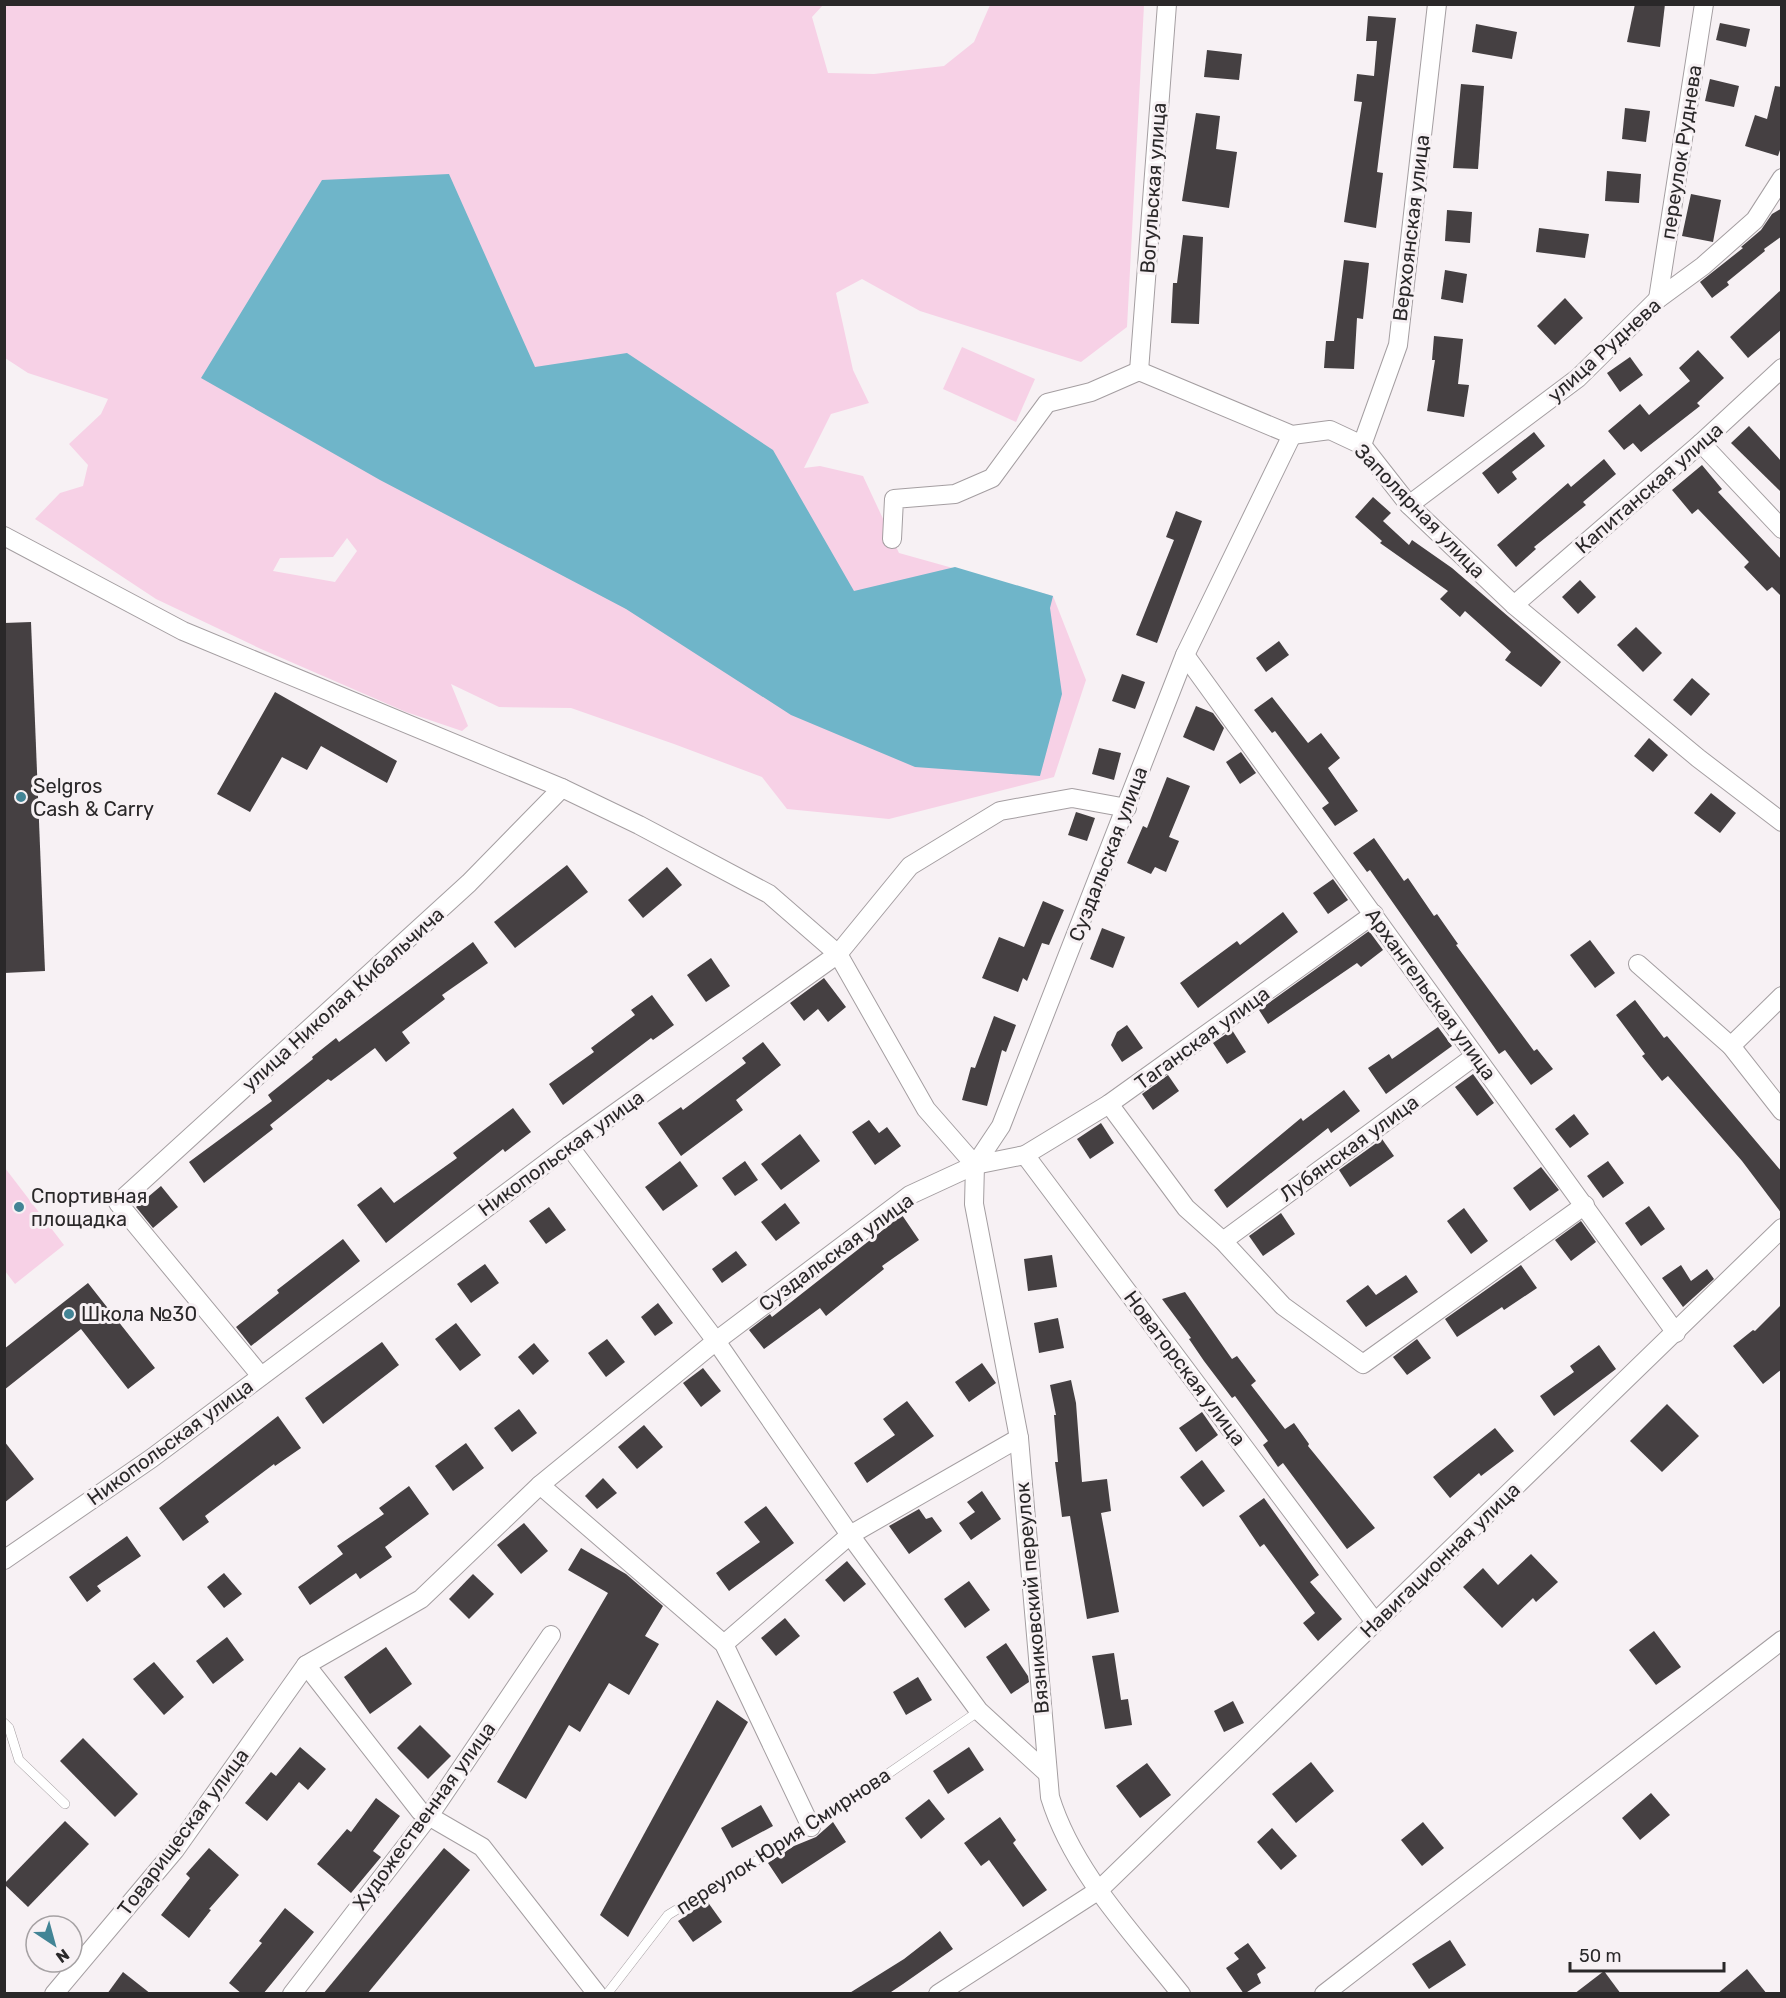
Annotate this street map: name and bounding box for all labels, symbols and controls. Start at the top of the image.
street label: переулок Руднева [1655,63,1707,241]
street label: Вогульская улица [1135,102,1171,274]
street label: Верхоянская улица [1388,133,1434,323]
street label: улица Руднева [1543,293,1665,407]
street label: Капитанская улица [1570,417,1728,559]
street label: Заполярная улица [1350,439,1490,583]
street label: Суздальская улица [1064,763,1152,945]
place label: Selgros Cash & Carry [33,774,154,821]
marker: Selgros Cash & Carry [14,790,28,804]
street label: улица Николая Кибальчича [237,902,449,1096]
street label: Архангельская улица [1361,903,1501,1085]
street label: Таганская улица [1130,981,1274,1095]
street label: Никопольская улица [473,1085,649,1221]
street label: Лубянская улица [1275,1090,1423,1206]
place label: Спортивная площадка [31,1184,147,1231]
street label: Суздальская улица [754,1188,918,1316]
marker: Спортивная площадка [12,1200,26,1214]
street label: Новаторская улица [1119,1286,1251,1450]
place label: Школа №30 [81,1302,197,1326]
marker: Школа №30 [62,1307,76,1321]
street label: Никопольская улица [82,1374,258,1510]
street label: Навигационная улица [1355,1477,1525,1643]
street label: Вязниковский переулок [1010,1481,1054,1715]
street label: Художественная улица [348,1717,500,1915]
street label: Товарищеская улица [112,1744,254,1920]
street label: переулок Юрия Смирнова [671,1763,895,1919]
north arrow [24,1914,84,1974]
scale bar [1570,1935,1724,1973]
text: N [52,1945,73,1967]
text: 50 m [1579,1945,1622,1967]

